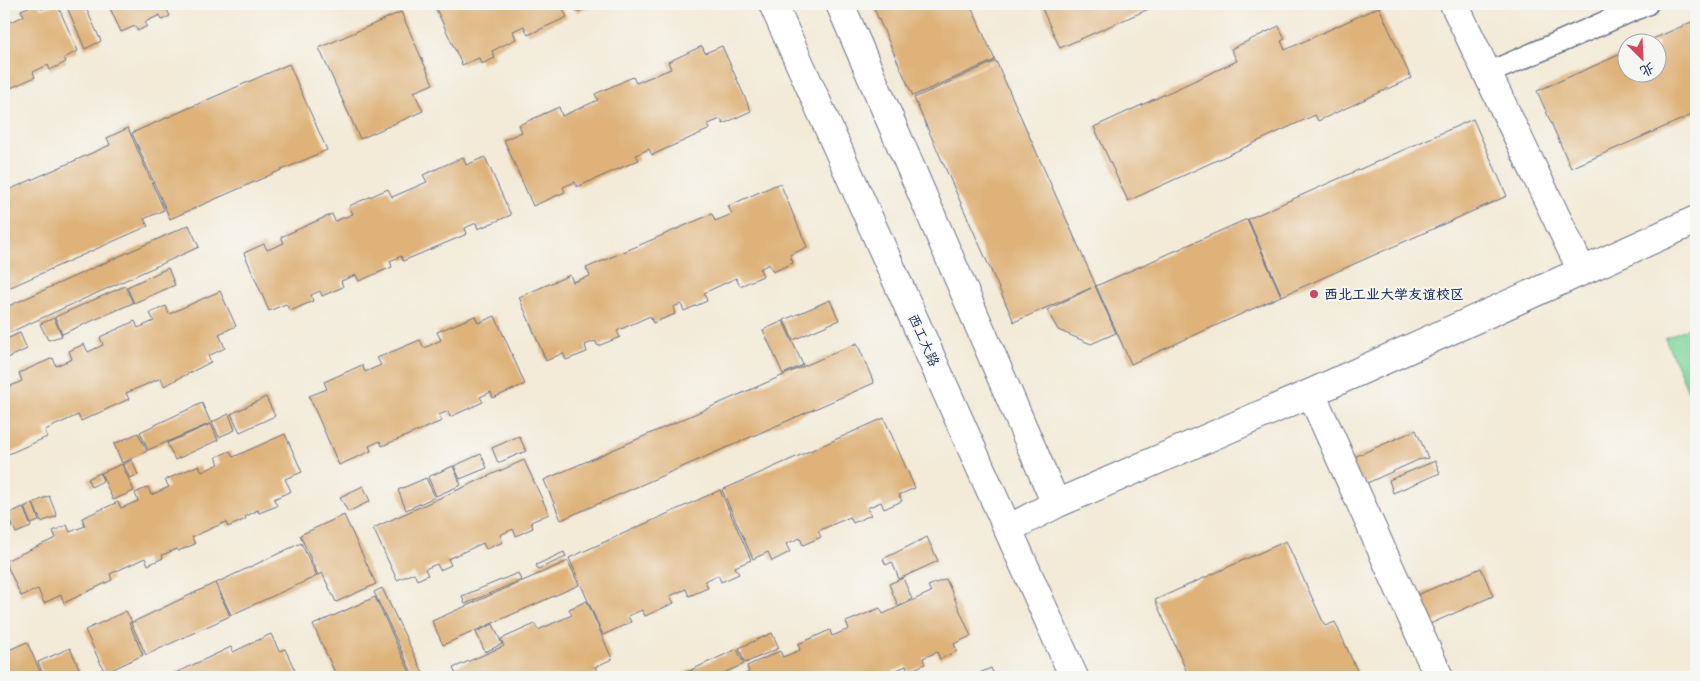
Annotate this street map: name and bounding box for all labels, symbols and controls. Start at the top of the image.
north arrow [1618,32,1668,82]
text: 北 [1636,56,1658,82]
place label: 西北工业大学友谊校区 [1324,284,1464,306]
marker: 西北工业大学友谊校区 [1308,288,1320,300]
street label: 西工大路 [902,310,945,370]

